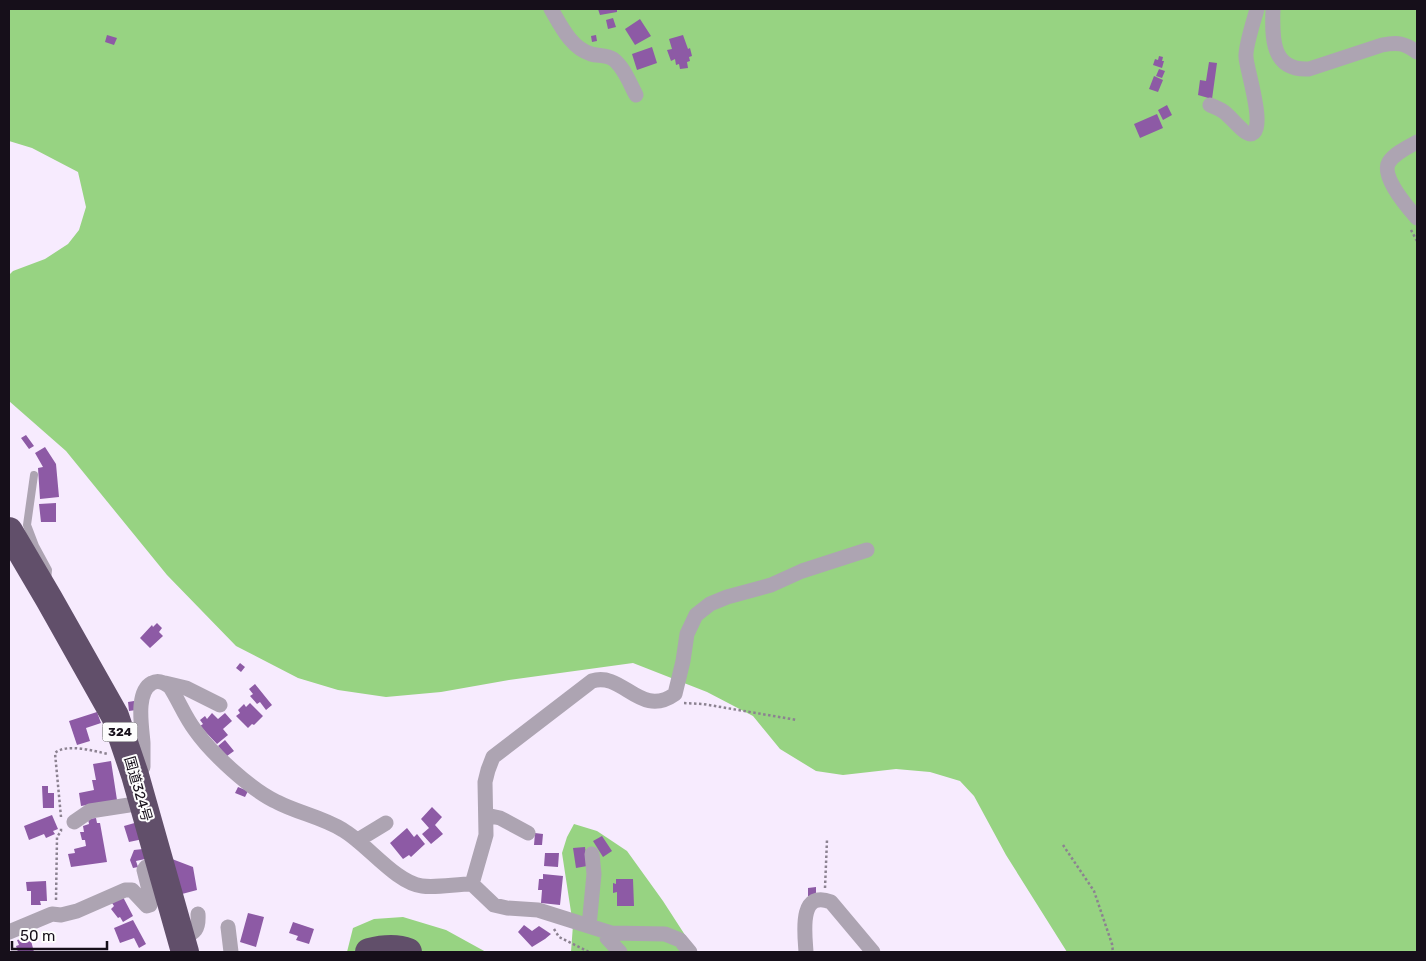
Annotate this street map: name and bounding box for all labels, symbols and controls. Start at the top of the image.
road number: 324 [102,722,138,742]
street label: 国道324号 [121,754,155,824]
scale bar [12,918,108,950]
text: 50 m [20,927,55,945]

